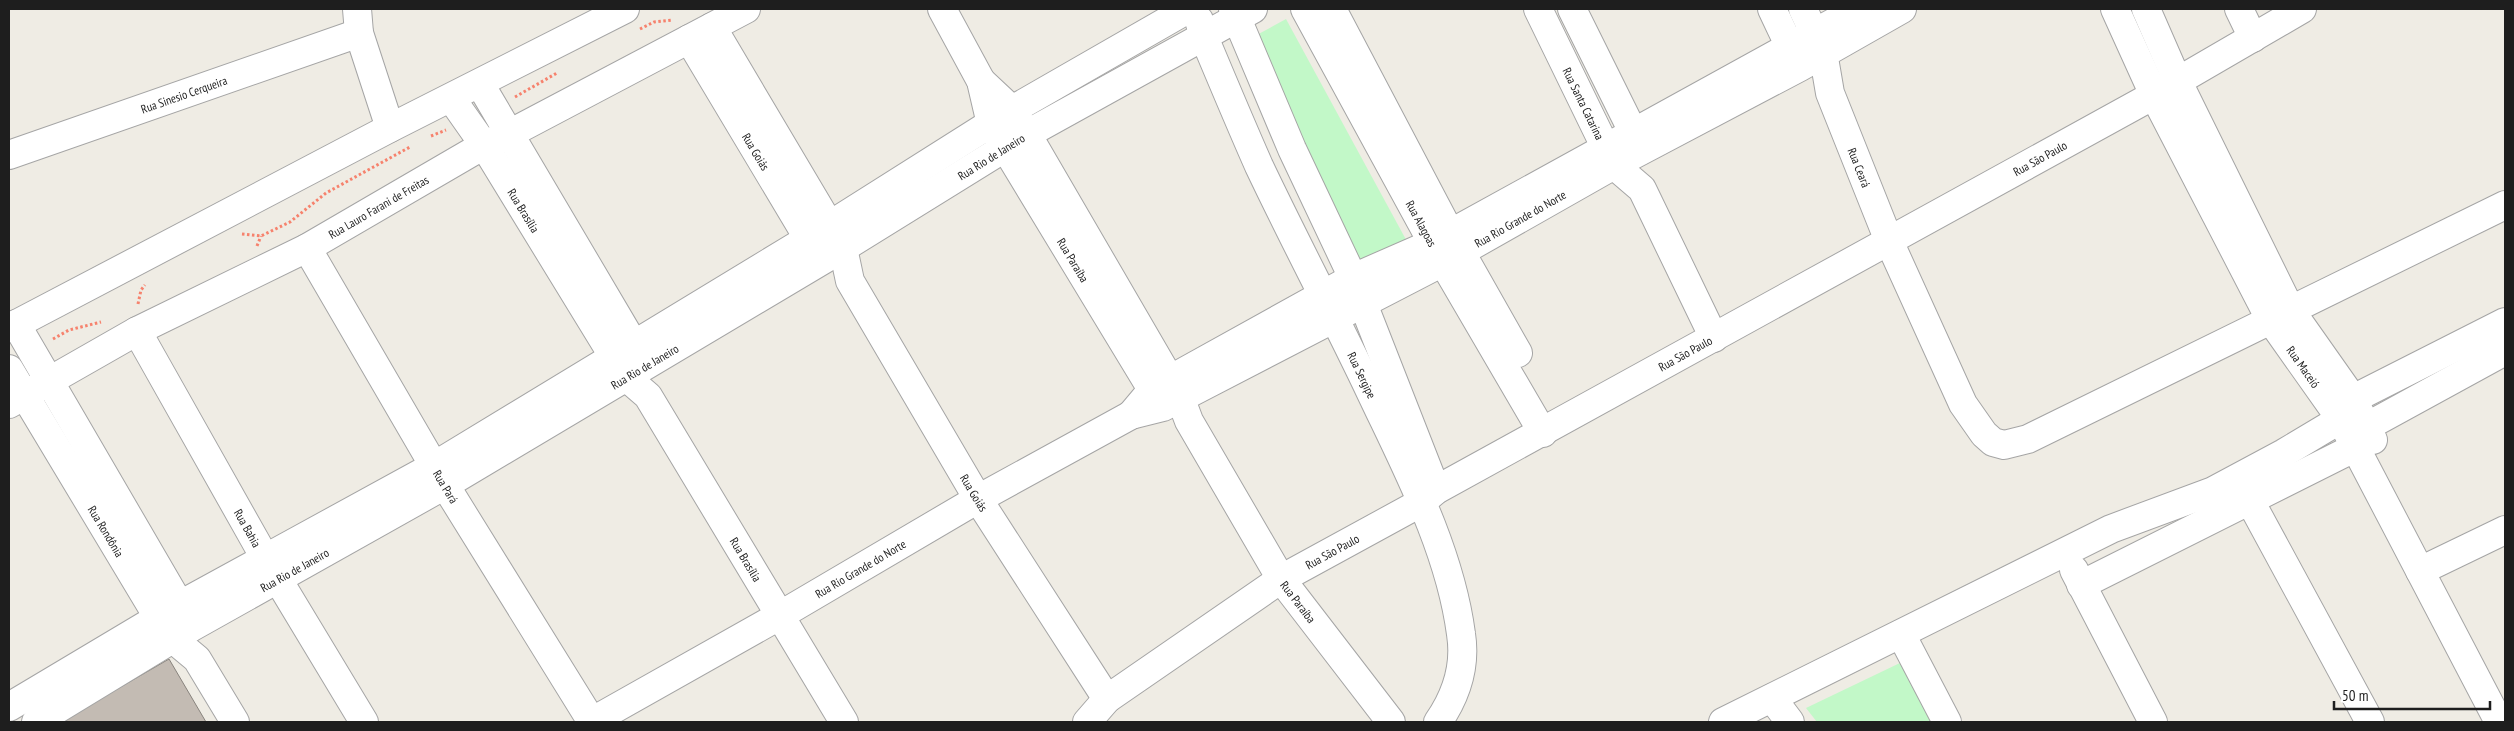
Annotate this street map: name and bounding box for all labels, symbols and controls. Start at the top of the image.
street label: Rua Santa Catarina [1560,65,1608,142]
street label: Rua Sinesio Cerqueira [139,72,229,116]
street label: Rua Goiás [739,130,773,173]
street label: Rua Rio de Janeiro [955,130,1027,183]
street label: Rua São Paulo [2010,137,2069,179]
street label: Rua Ceará [1845,145,1874,189]
street label: Rua Lauro Farani de Freitas [326,172,431,241]
street label: Rua Brasília [505,185,543,235]
street label: Rua Rio Grande do Norte [1472,186,1568,250]
street label: Rua Alagoas [1403,197,1441,249]
street label: Rua Paraíba [1054,235,1093,285]
street label: Rua São Paulo [1655,332,1714,374]
street label: Rua Rio de Janeiro [608,340,681,392]
street label: Rua Maceió [2284,343,2324,390]
street label: Rua Sergipe [1345,349,1380,401]
street label: Rua Pará [430,467,462,506]
street label: Rua Goiás [957,471,991,514]
street label: Rua Rondônia [85,503,128,560]
street label: Rua Bahia [231,506,265,550]
street label: Rua São Paulo [1302,530,1362,572]
street label: Rua Brasília [727,534,765,584]
street label: Rua Rio Grande do Norte [812,536,908,601]
street label: Rua Rio de Janeiro [257,544,331,595]
street label: Rua Paraíba [1278,578,1319,626]
scale bar [2334,678,2490,710]
text: 50 m [2342,686,2368,705]

